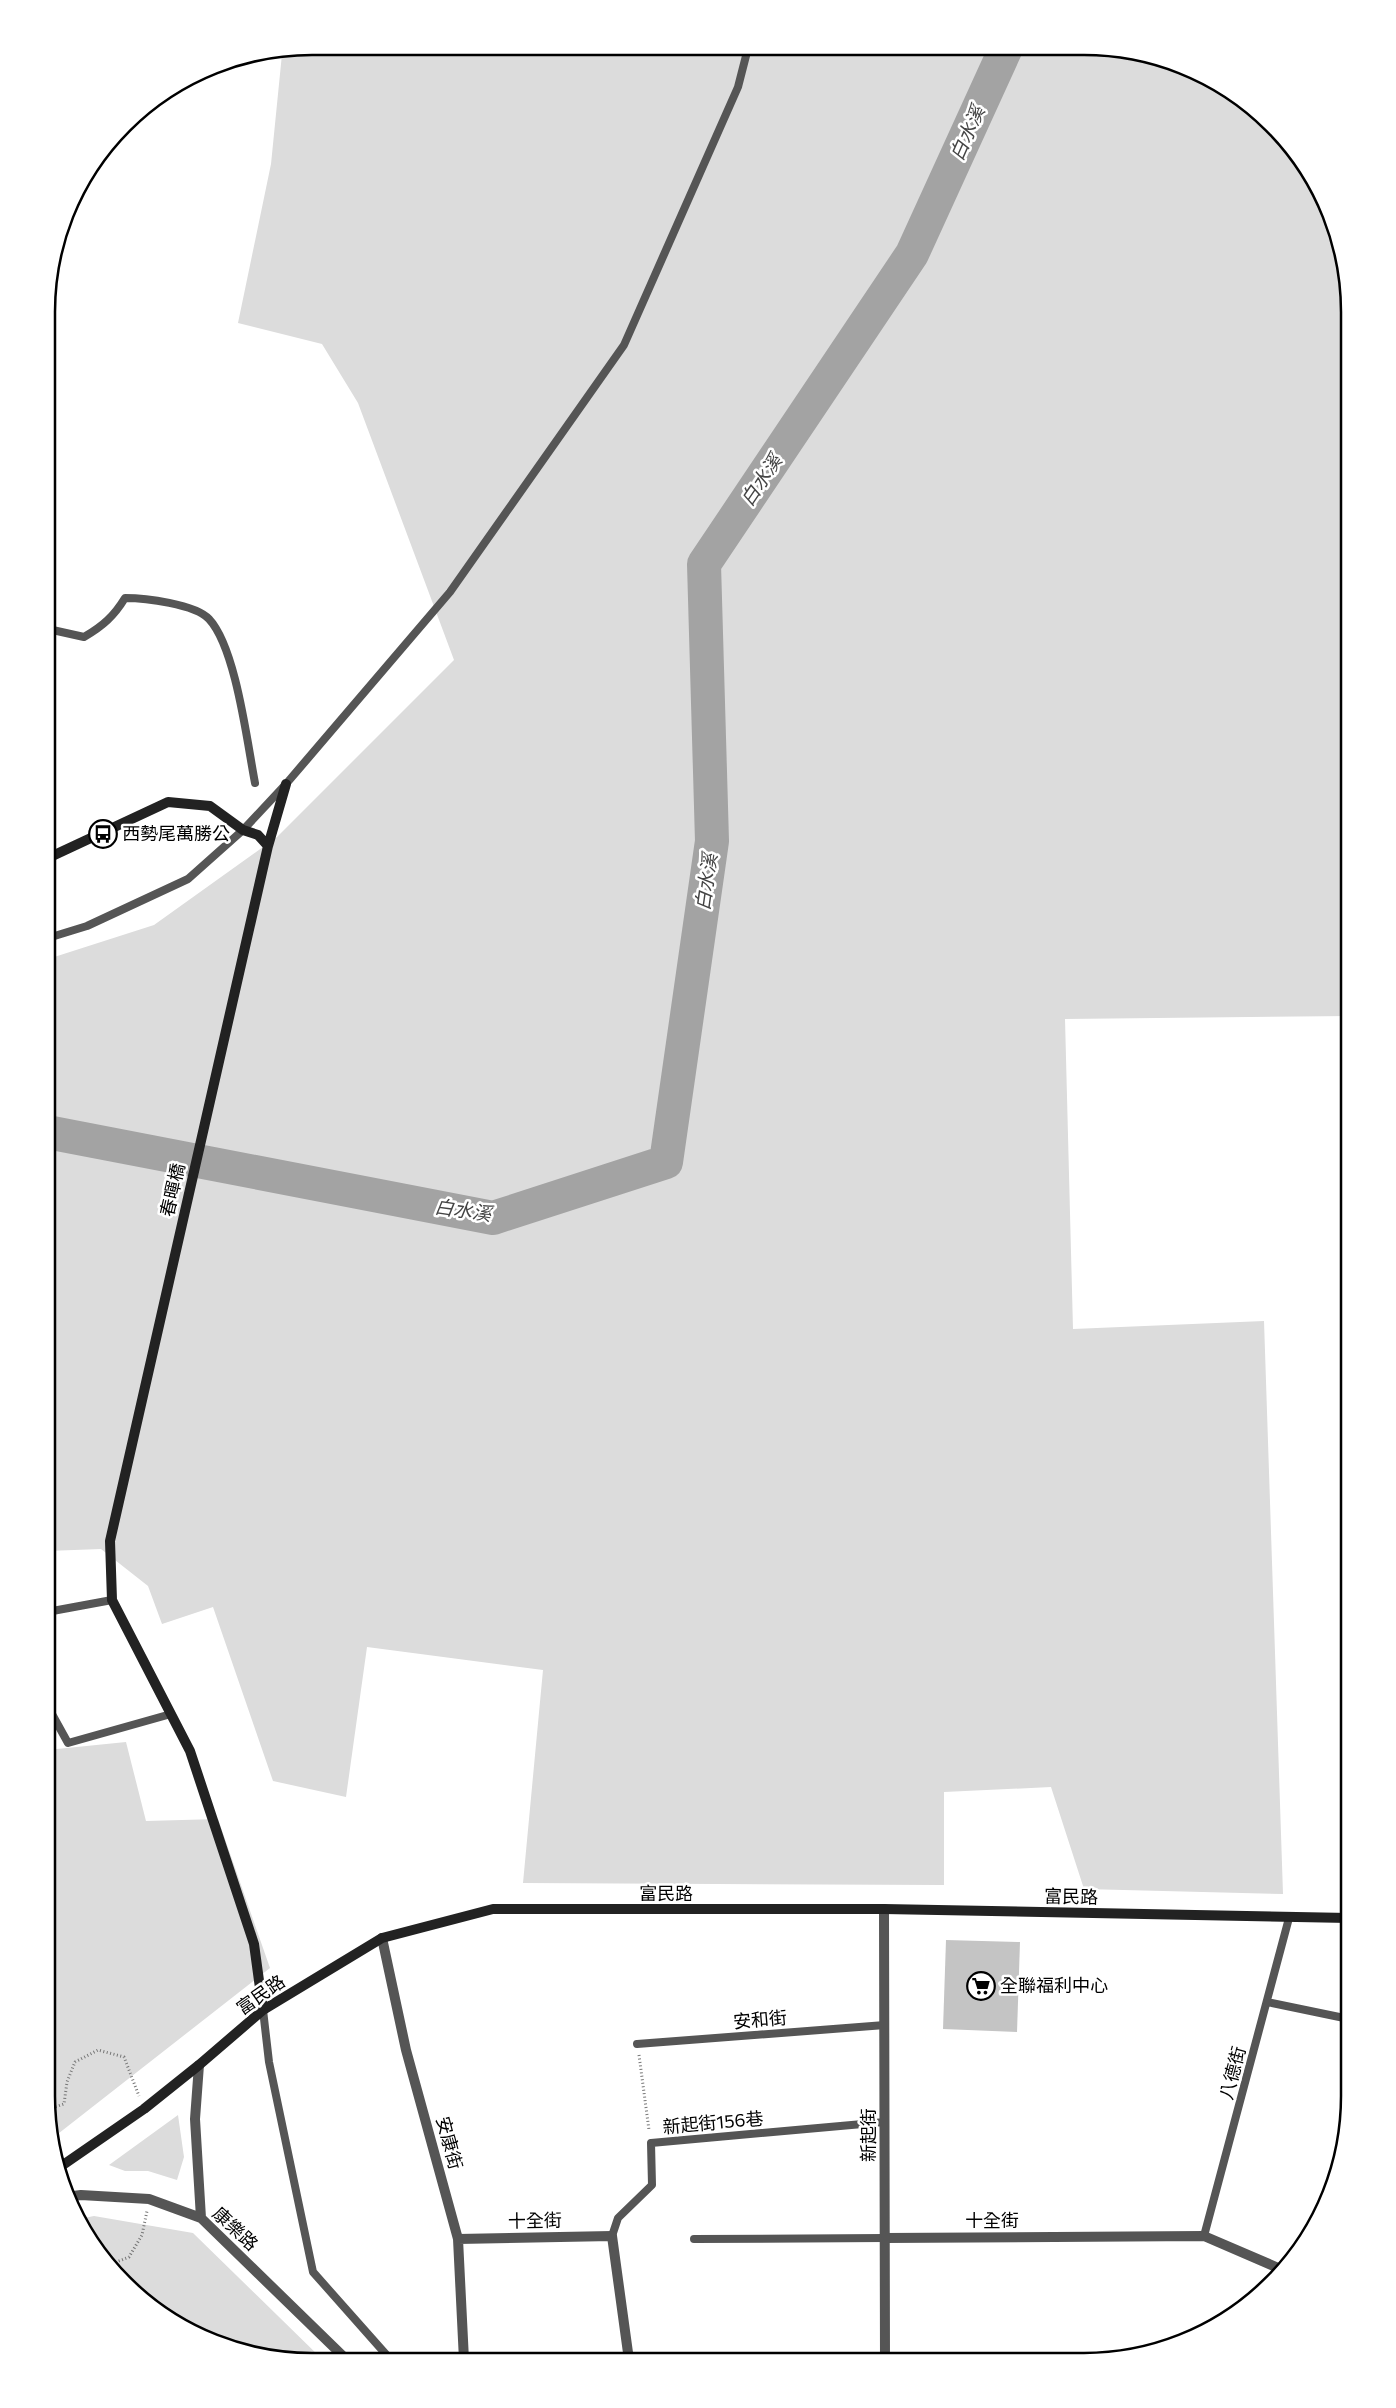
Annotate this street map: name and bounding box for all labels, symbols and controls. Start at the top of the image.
water label: 白水溪 [944,99,990,164]
water label: 白水溪 [735,447,788,510]
bus stop icon: 西勢尾萬勝公 [88,819,118,849]
place label: 西勢尾萬勝公 [122,822,230,844]
water label: 白水溪 [690,849,721,912]
street label: 春暉橋 [155,1161,189,1219]
water label: 白水溪 [433,1194,496,1225]
street label: 富民路 [639,1882,693,1904]
street label: 富民路 [1044,1885,1098,1907]
street label: 富民路 [232,1970,289,2019]
supermarket icon: 全聯福利中心 [966,1971,996,2001]
place label: 全聯福利中心 [1000,1974,1108,1996]
street label: 安和街 [732,2006,788,2032]
street label: 八德街 [1214,2044,1250,2102]
street label: 新起街156巷 [662,2107,764,2137]
street label: 新起街 [857,2108,879,2162]
street label: 安康街 [432,2114,468,2172]
street label: 康樂路 [208,2202,263,2255]
street label: 十全街 [508,2209,562,2231]
street label: 十全街 [965,2209,1019,2231]

